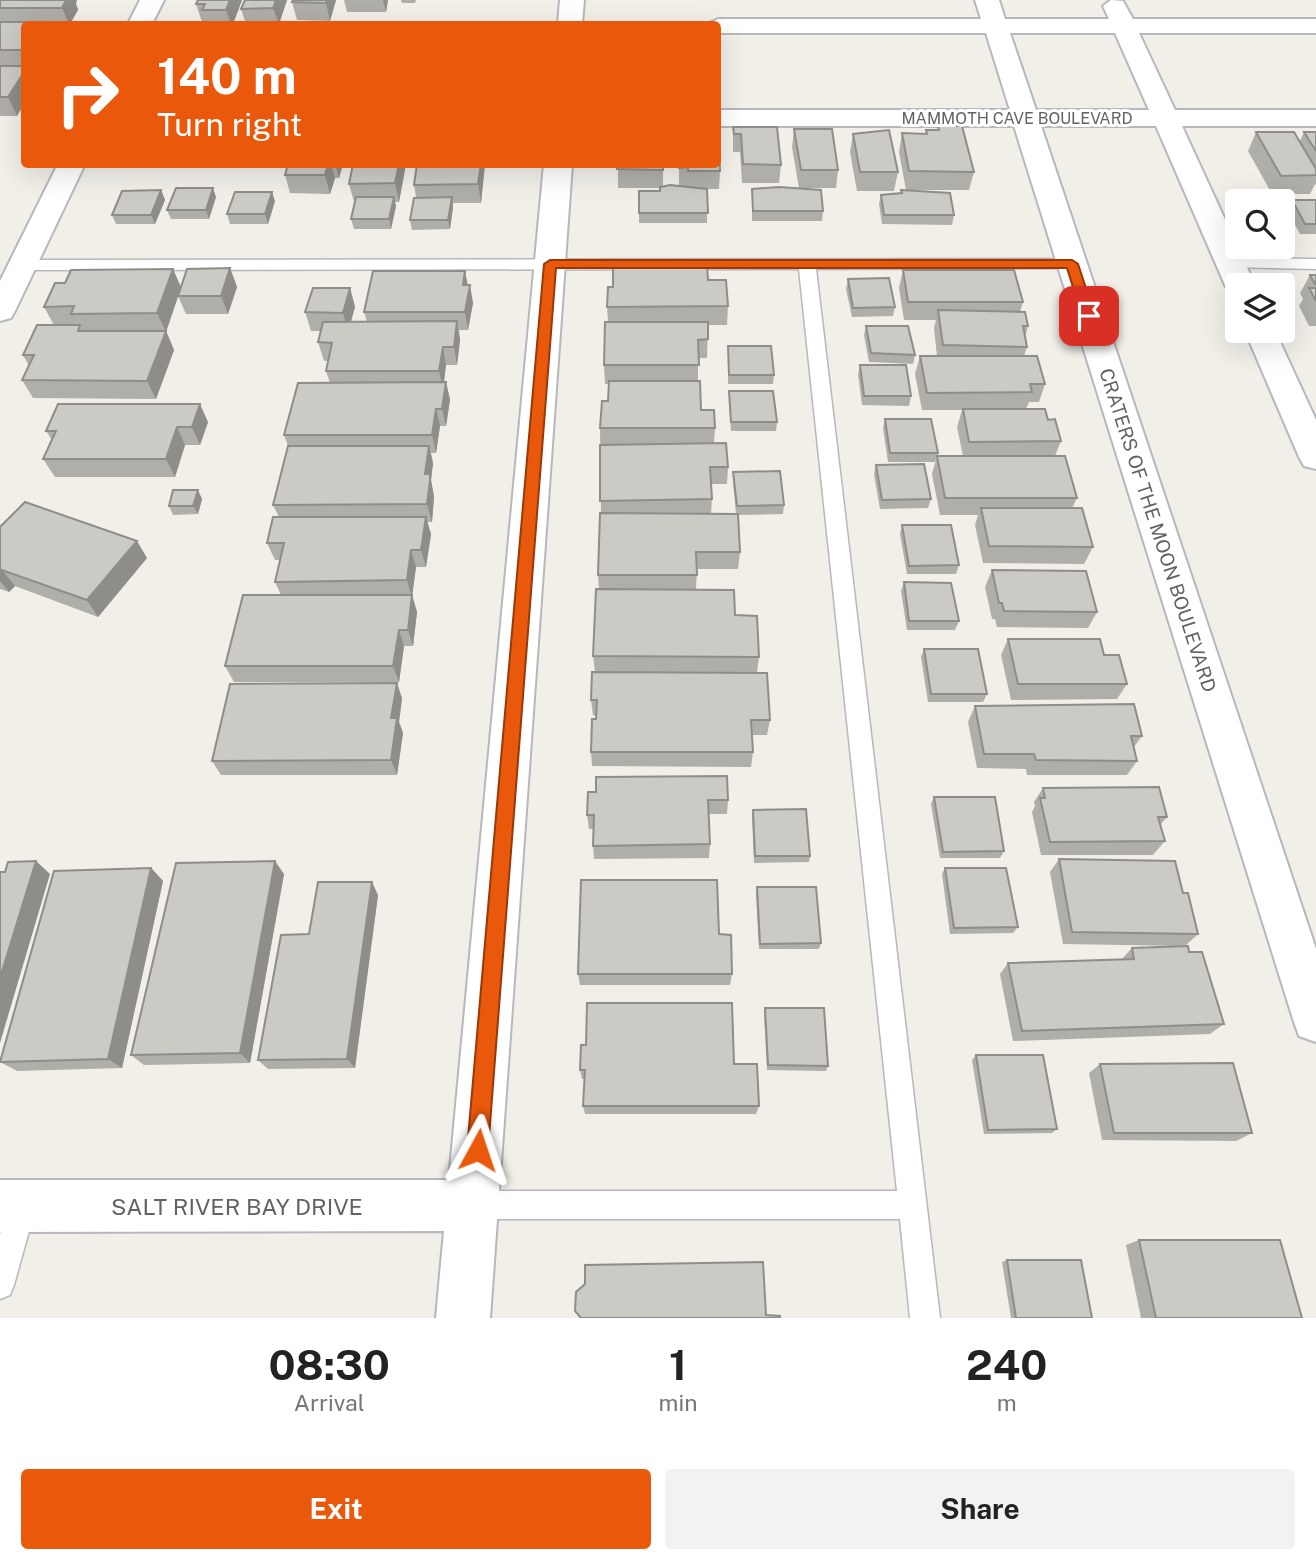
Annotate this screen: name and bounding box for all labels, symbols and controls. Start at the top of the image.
text: 140 m [157,47,297,105]
icon: right [42,49,133,140]
text: Turn right [157,106,302,143]
street label: MAMMOTH CAVE BOULEVARD [901,109,1133,128]
map controls [1225,189,1295,343]
button: search [1225,189,1295,259]
button: layers [1225,273,1295,343]
pin [1059,286,1119,346]
icon: arrive [1070,297,1108,335]
street label: CRATERS OF THE MOON BOULEVARD [1095,365,1221,695]
position arrow [441,1113,515,1187]
street label: SALT RIVER BAY DRIVE [111,1193,363,1220]
text: 08:30 [269,1340,390,1389]
text: 1 [669,1340,687,1389]
text: 240 [966,1340,1047,1389]
text: Arrival [294,1389,365,1416]
text: min [659,1389,698,1416]
text: m [997,1389,1017,1416]
button: Exit [21,1469,651,1549]
button: Share [665,1469,1295,1549]

